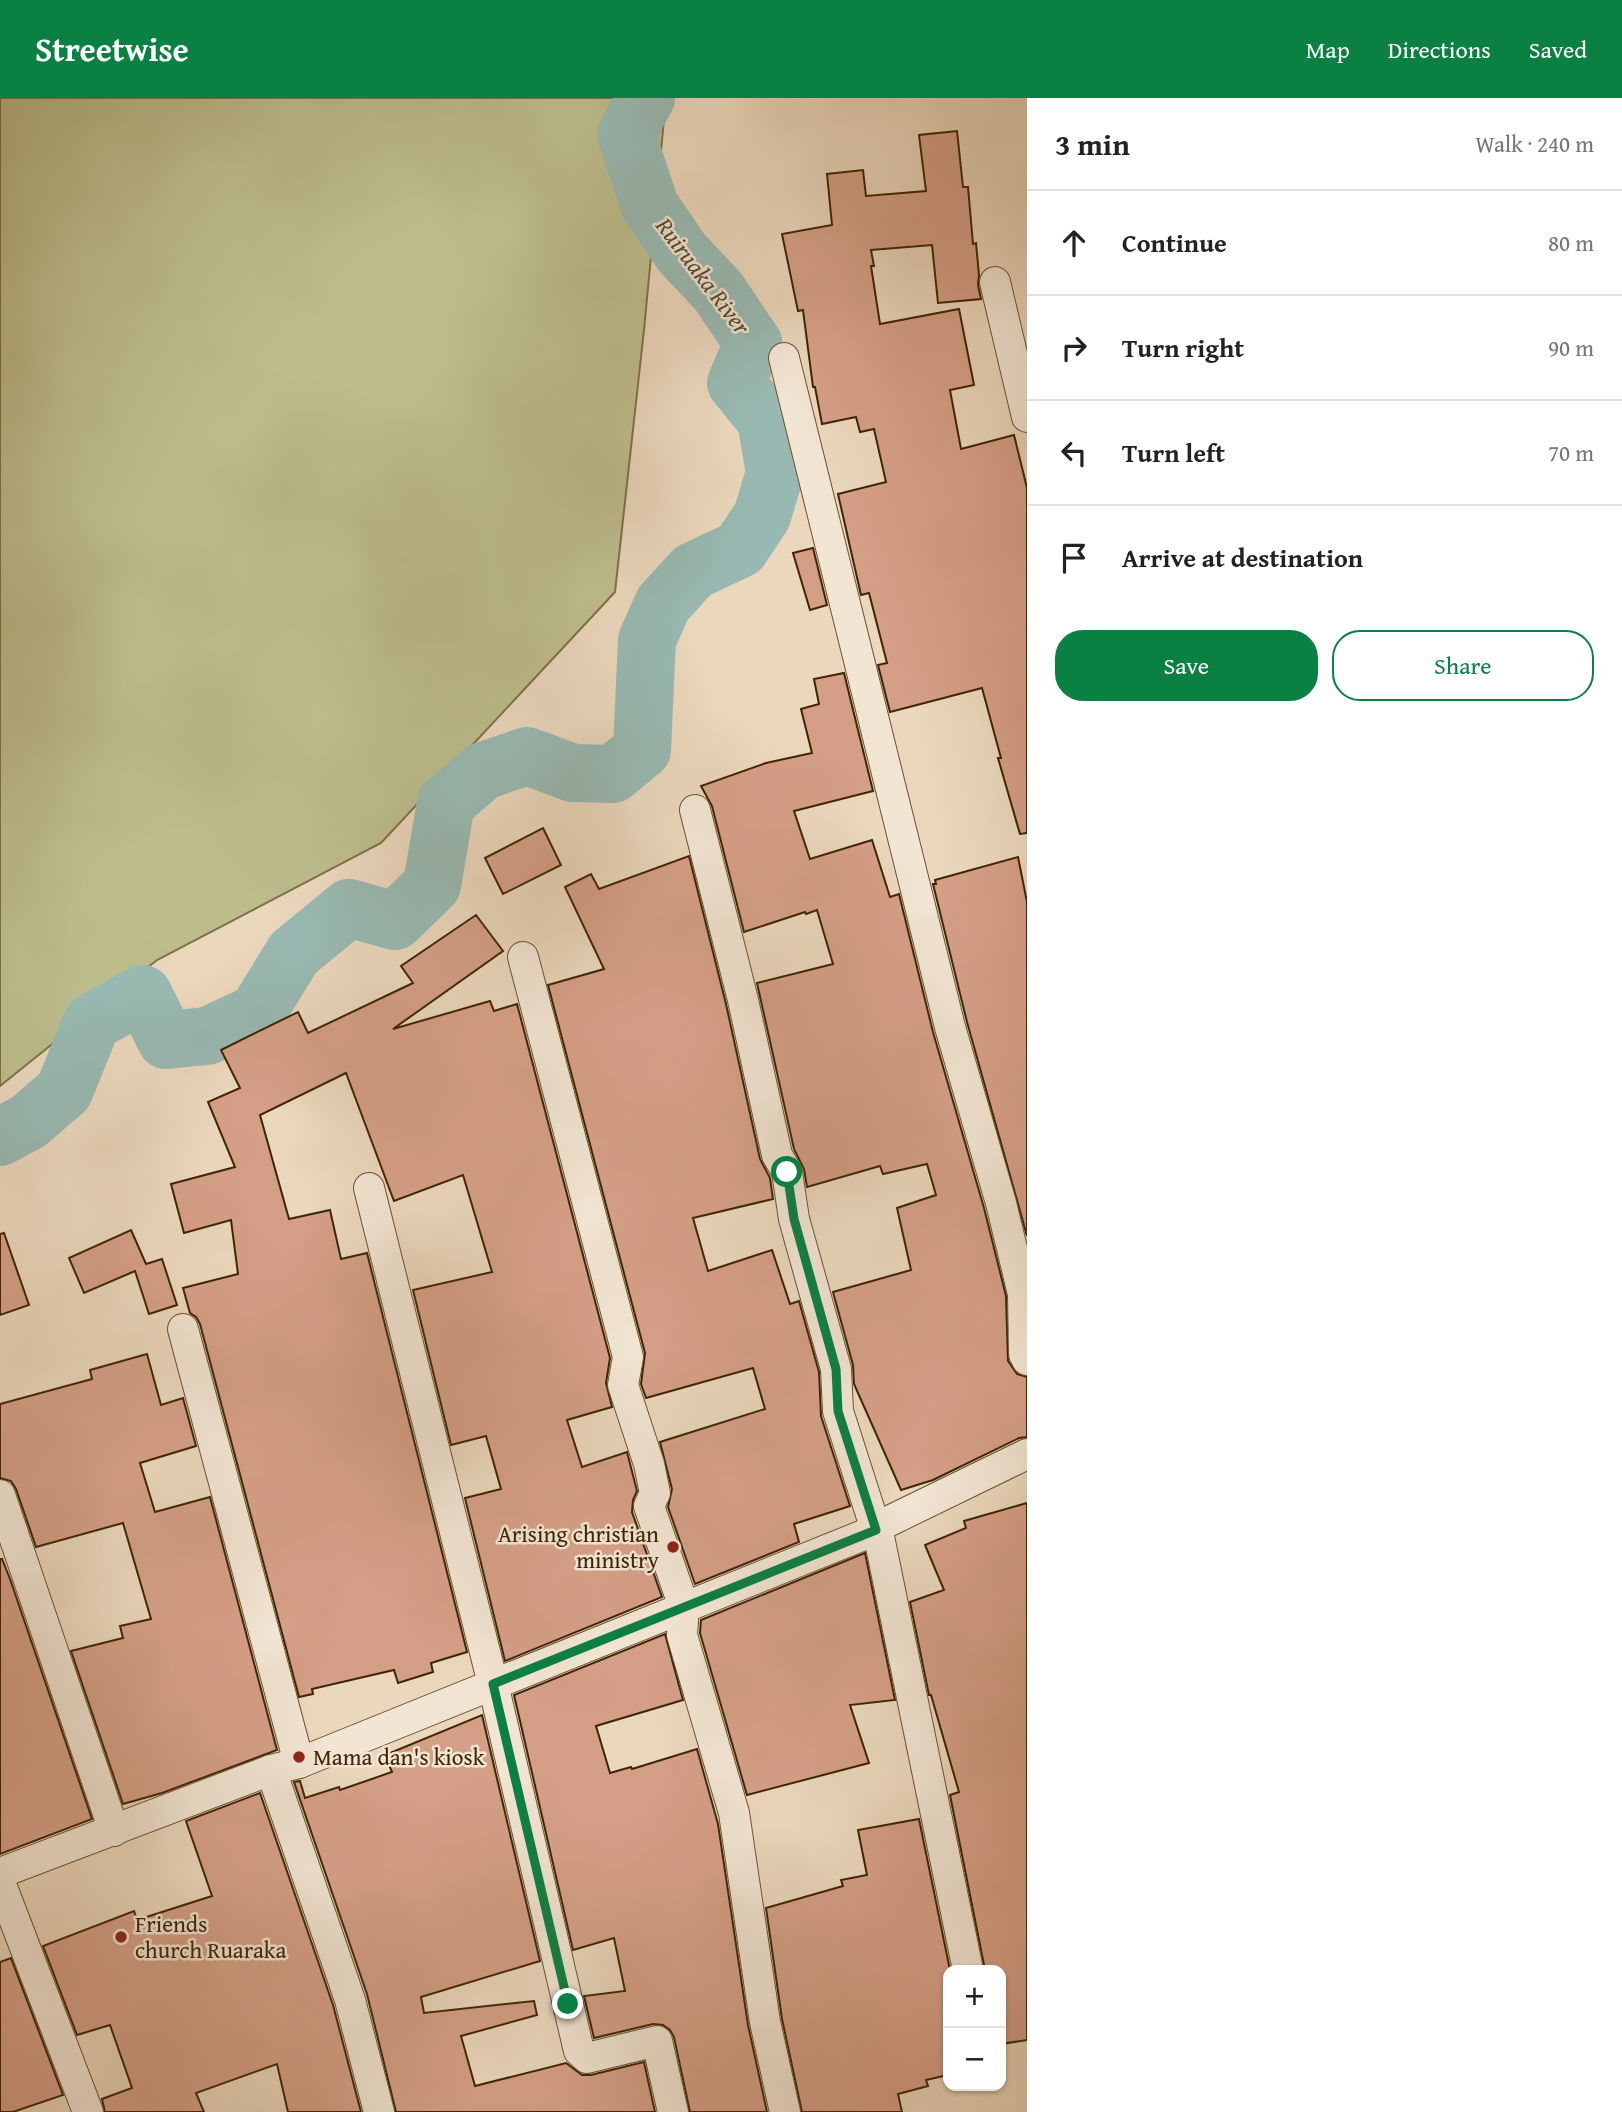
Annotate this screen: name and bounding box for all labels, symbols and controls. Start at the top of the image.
text: Streetwise [35,25,189,73]
text: Map [1306,32,1350,67]
text: Directions [1388,32,1491,67]
text: Saved [1529,32,1587,67]
text: 3 min [1055,122,1130,166]
text: Walk · 240 m [1475,127,1594,160]
water label: Ruiruaka River [647,209,760,342]
text: Continue [1122,223,1227,262]
icon: ahead [1055,224,1093,262]
text: 80 m [1548,226,1594,259]
text: Turn right [1122,328,1244,367]
icon: right [1055,329,1093,367]
text: 90 m [1548,331,1594,364]
text: Turn left [1122,433,1225,472]
icon: left [1055,434,1093,472]
text: 70 m [1548,436,1594,469]
text: Arrive at destination [1122,538,1363,577]
icon: arrive [1055,539,1093,577]
button: Save [1055,630,1318,701]
button: Share [1332,630,1594,701]
route start [771,1156,802,1187]
place label: Arising christian ministry [498,1517,660,1576]
marker: Arising christian ministry [665,1539,681,1555]
place label: Mama dan's kiosk [313,1740,485,1773]
marker: Mama dan's kiosk [291,1749,307,1765]
place label: Friends church Ruaraka [135,1907,287,1966]
marker: Friends church Ruaraka [113,1929,129,1945]
map controls [943,1965,1006,2091]
button: + [943,1965,1006,2028]
route end [552,1988,583,2019]
button: − [943,2028,1006,2091]

